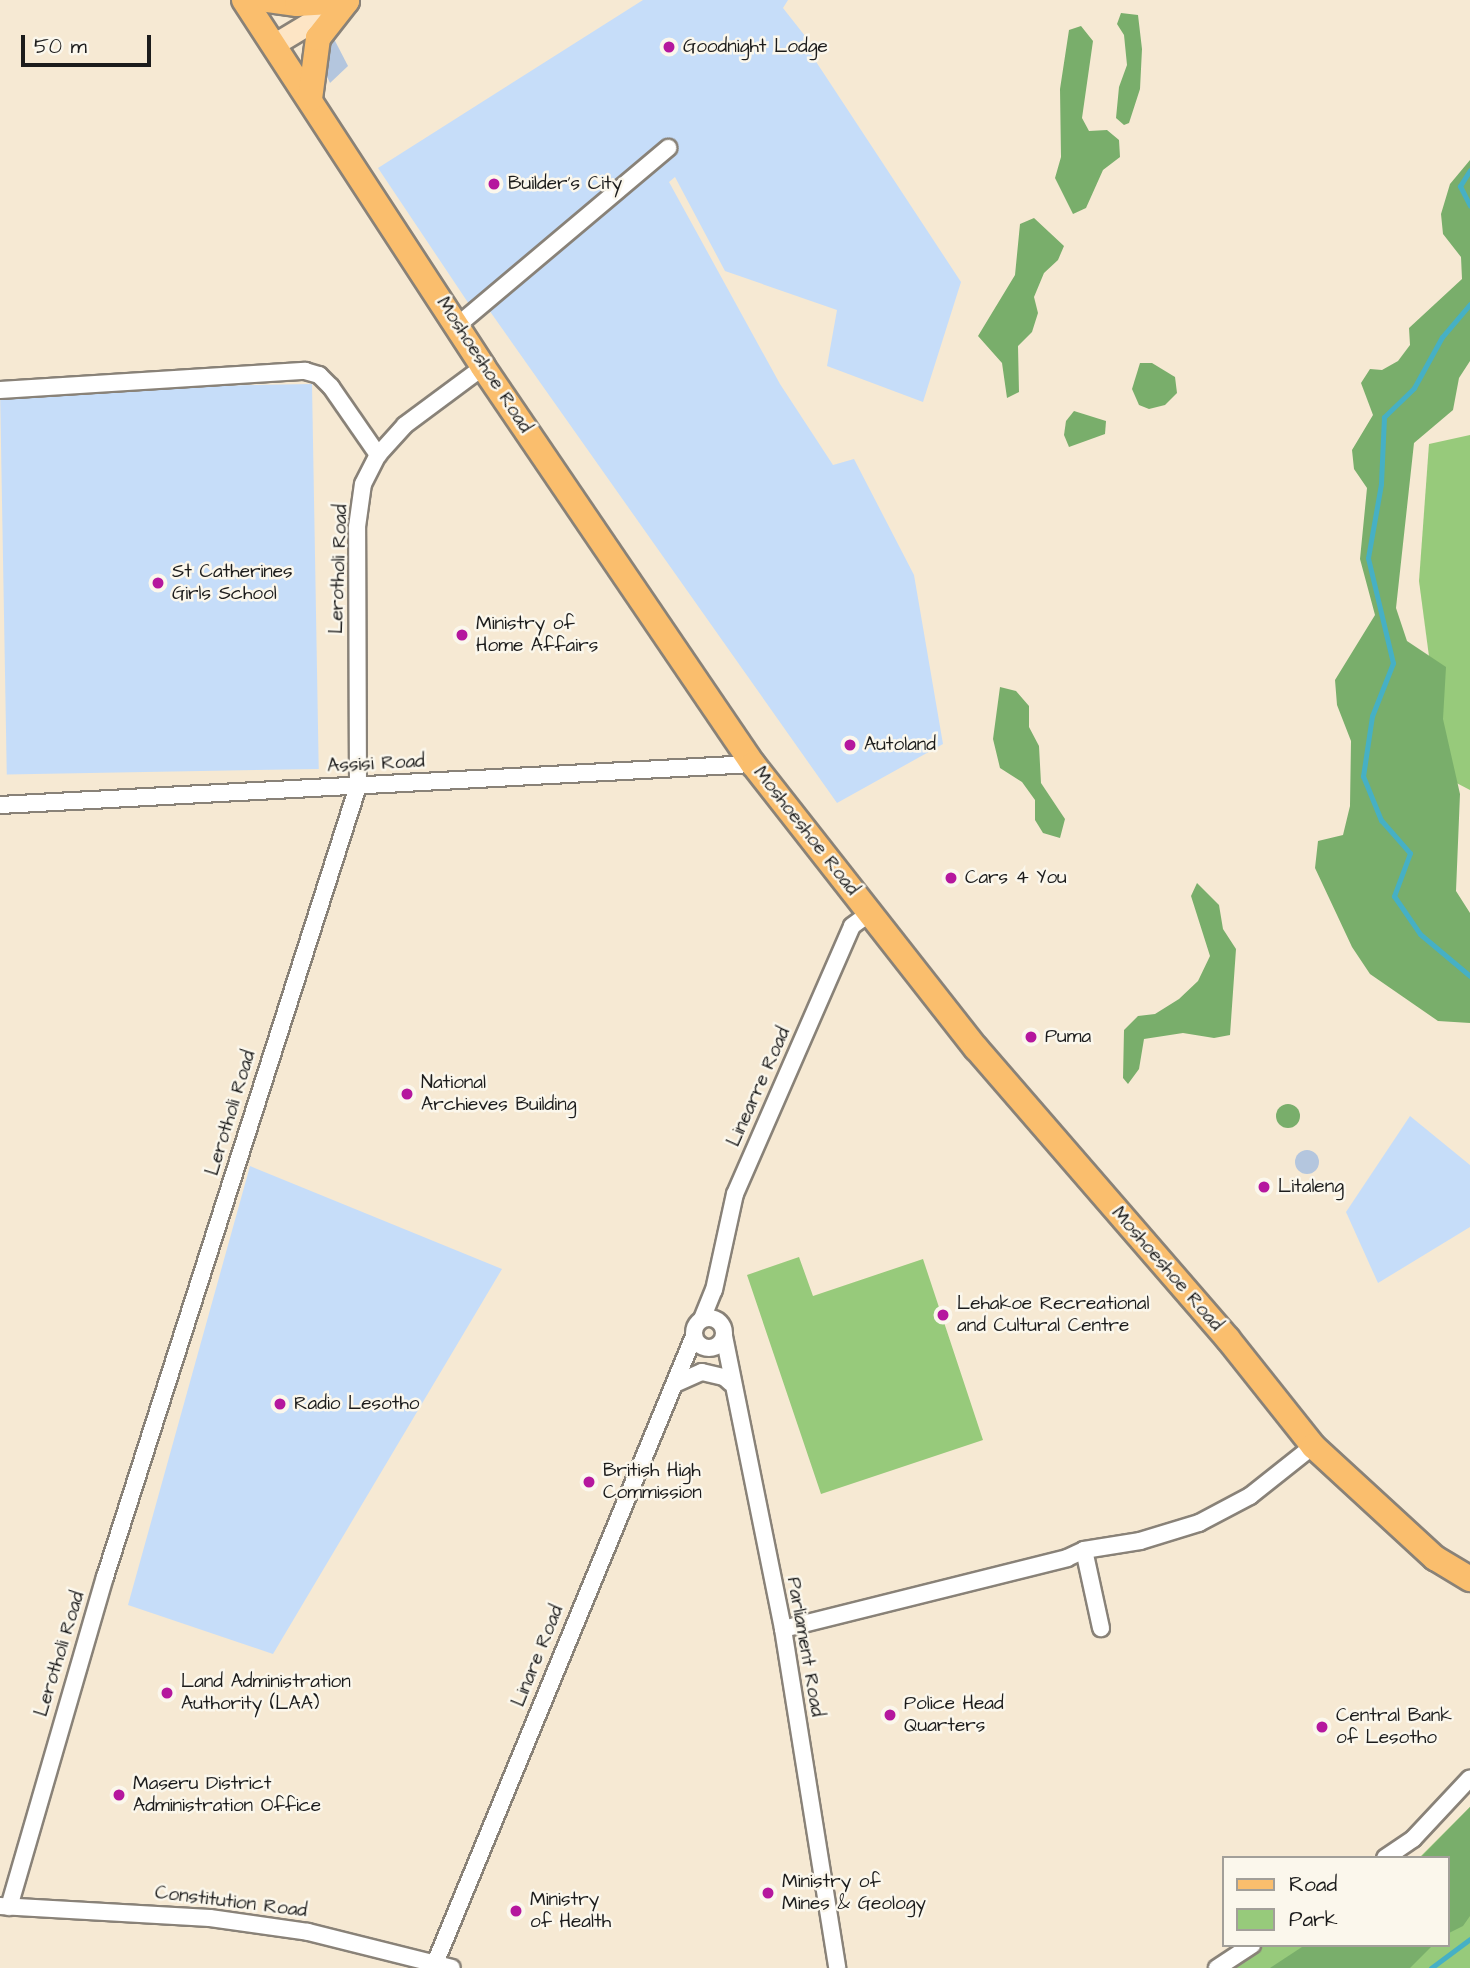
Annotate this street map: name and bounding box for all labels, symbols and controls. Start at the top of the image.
scale bar [24,21,154,65]
text: 50 m [34,32,87,61]
place label: Goodnight Lodge [683,36,828,58]
marker: Goodnight Lodge [661,39,677,55]
place label: Builder's City [508,173,622,195]
marker: Builder's City [486,176,502,192]
street label: Moshoeshoe Road [432,293,536,437]
street label: Lerotholi Road [325,504,353,634]
place label: St Catherines Girls School [172,561,293,605]
marker: St Catherines Girls School [150,575,166,591]
place label: Ministry of Home Affairs [476,613,598,657]
marker: Ministry of Home Affairs [454,627,470,643]
place label: Autoland [864,734,936,756]
marker: Autoland [842,737,858,753]
street label: Assisi Road [327,750,425,778]
street label: Moshoeshoe Road [749,762,863,900]
place label: Cars 4 You [965,867,1067,889]
marker: Cars 4 You [943,870,959,886]
street label: Linearre Road [723,1024,795,1150]
place label: Puma [1045,1026,1091,1048]
marker: Puma [1023,1029,1039,1045]
street label: Lerotholi Road [201,1048,261,1178]
place label: National Archieves Building [421,1072,576,1116]
marker: National Archieves Building [399,1086,415,1102]
place label: Litaleng [1278,1176,1344,1198]
marker: Litaleng [1256,1179,1272,1195]
street label: Moshoeshoe Road [1107,1202,1227,1336]
place label: Lehakoe Recreational and Cultural Centre [957,1293,1149,1337]
marker: Lehakoe Recreational and Cultural Centre [935,1307,951,1323]
place label: Radio Lesotho [294,1393,420,1415]
marker: Radio Lesotho [272,1396,288,1412]
place label: British High Commission [603,1460,702,1504]
marker: British High Commission [581,1474,597,1490]
street label: Parliament Road [782,1575,828,1719]
street label: Lerotholi Road [30,1589,90,1719]
street label: Linare Road [507,1602,569,1710]
place label: Land Administration Authority (LAA) [181,1671,351,1715]
marker: Land Administration Authority (LAA) [159,1685,175,1701]
place label: Police Head Quarters [904,1693,1004,1737]
place label: Central Bank of Lesotho [1336,1705,1452,1749]
marker: Police Head Quarters [882,1707,898,1723]
marker: Central Bank of Lesotho [1314,1719,1330,1735]
place label: Maseru District Administration Office [133,1773,321,1817]
marker: Maseru District Administration Office [111,1787,127,1803]
legend [1222,1856,1449,1947]
text: Road [1289,1870,1337,1899]
place label: Ministry of Mines & Geology [782,1871,926,1915]
street label: Constitution Road [154,1881,308,1923]
marker: Ministry of Mines & Geology [760,1885,776,1901]
place label: Ministry of Health [530,1889,611,1933]
marker: Ministry of Health [508,1903,524,1919]
text: Park [1289,1905,1338,1934]

